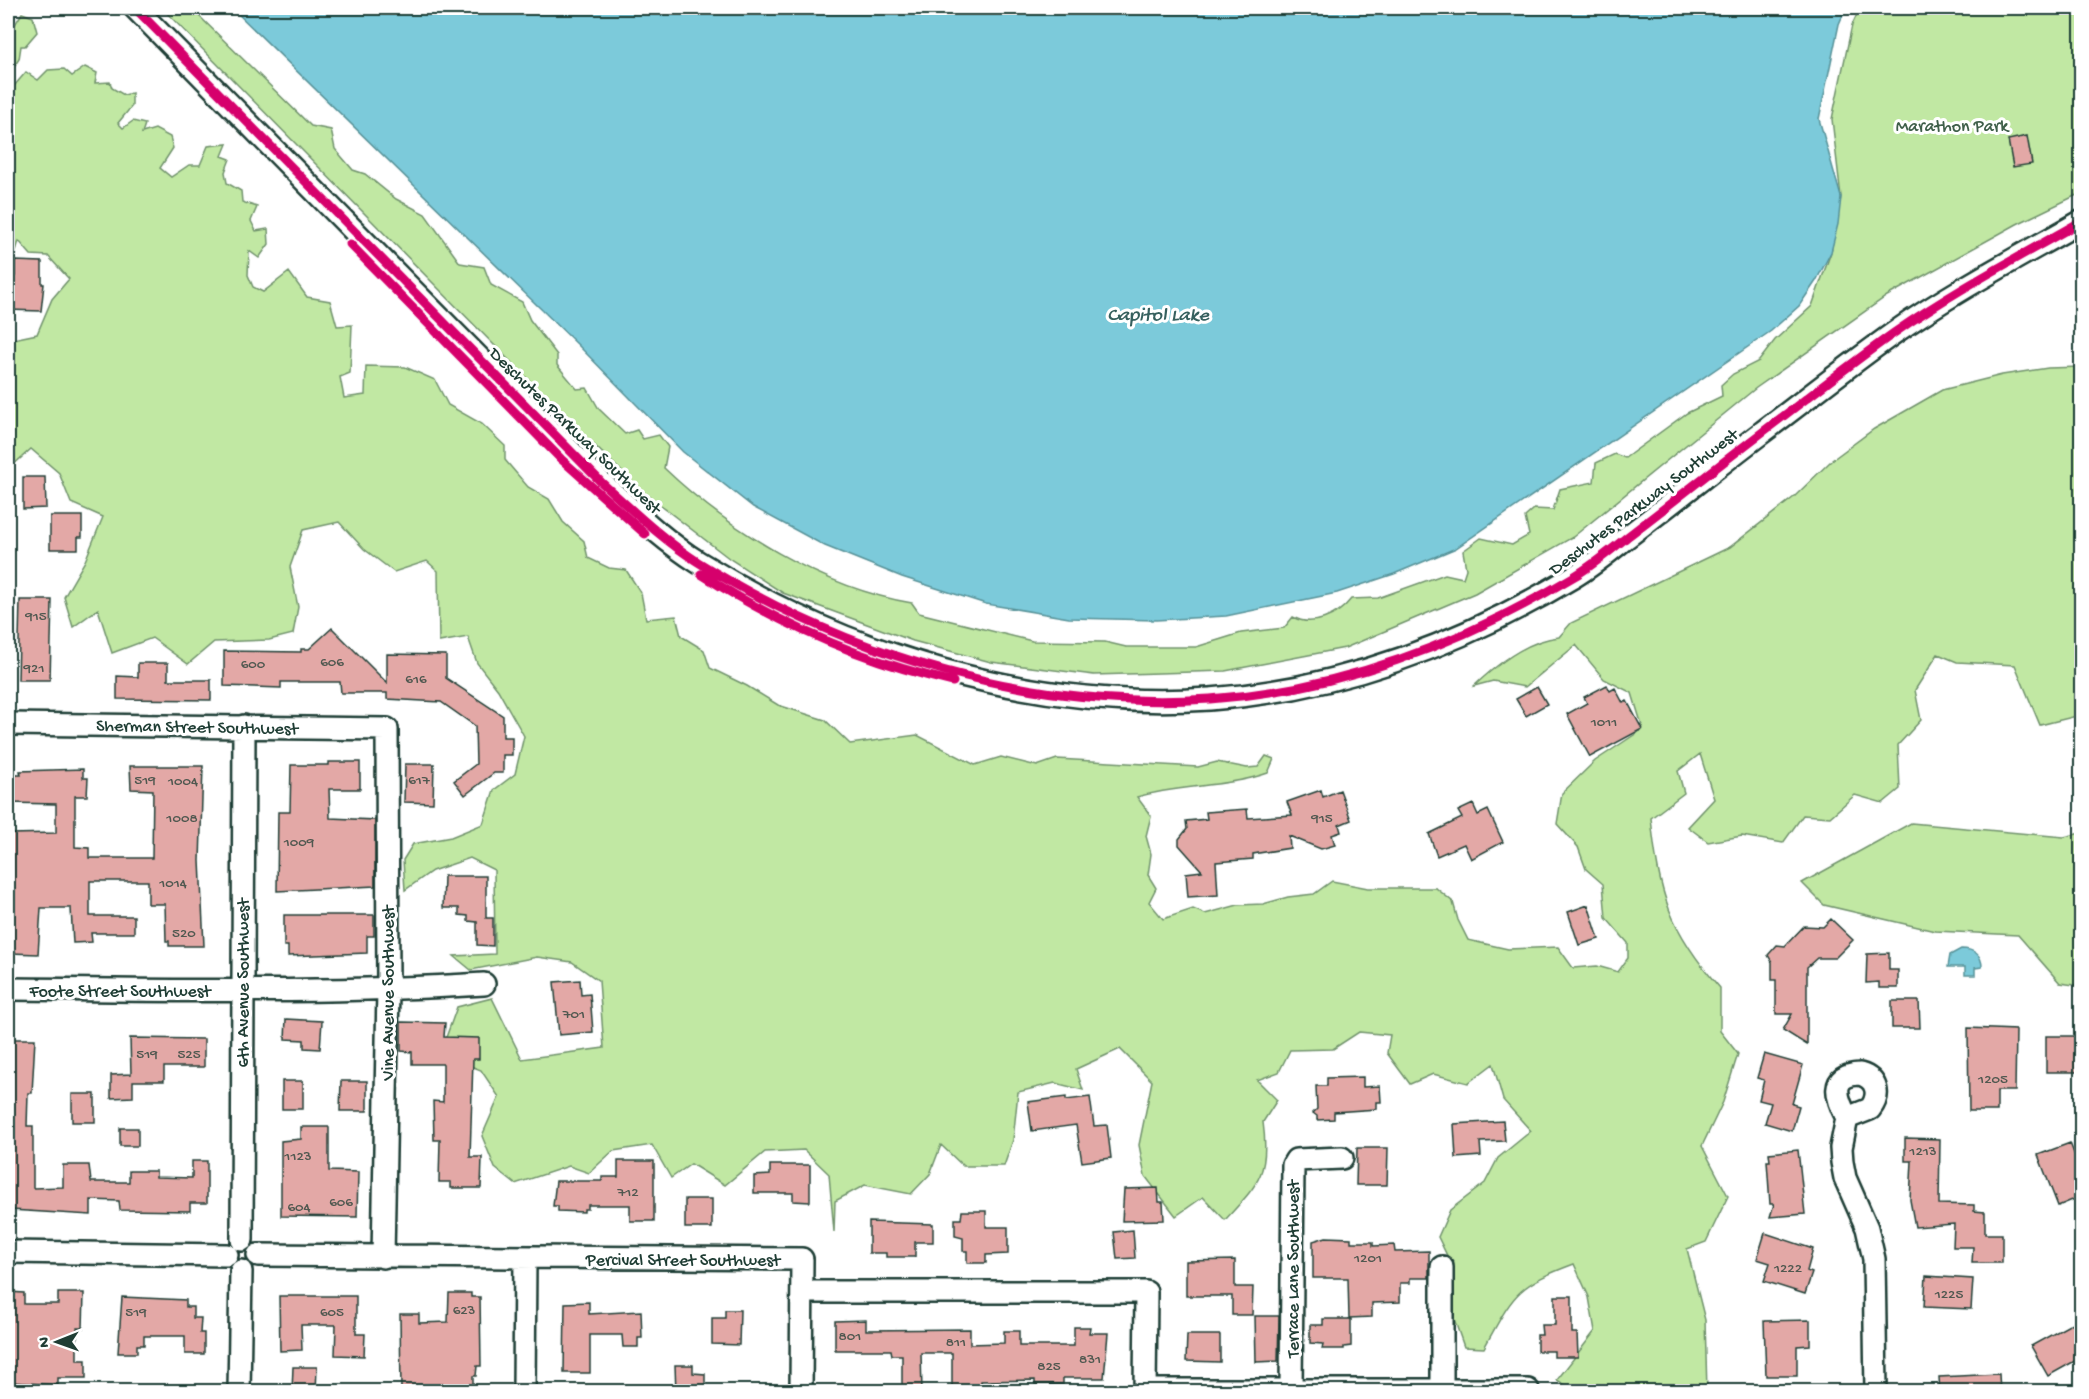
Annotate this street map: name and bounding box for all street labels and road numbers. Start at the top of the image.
street label: Deschutes Parkway Southwest [483,343,666,521]
street label: Deschutes Parkway Southwest [1545,424,1744,582]
street label: Sherman Street Southwest [96,716,300,741]
street label: 6th Avenue Southwest [234,897,255,1068]
street label: Vine Avenue Southwest [379,904,400,1081]
street label: Foote Street Southwest [28,982,212,1003]
street label: Terrace Lane Southwest [1284,1179,1305,1359]
street label: Percival Street Southwest [585,1251,782,1272]

